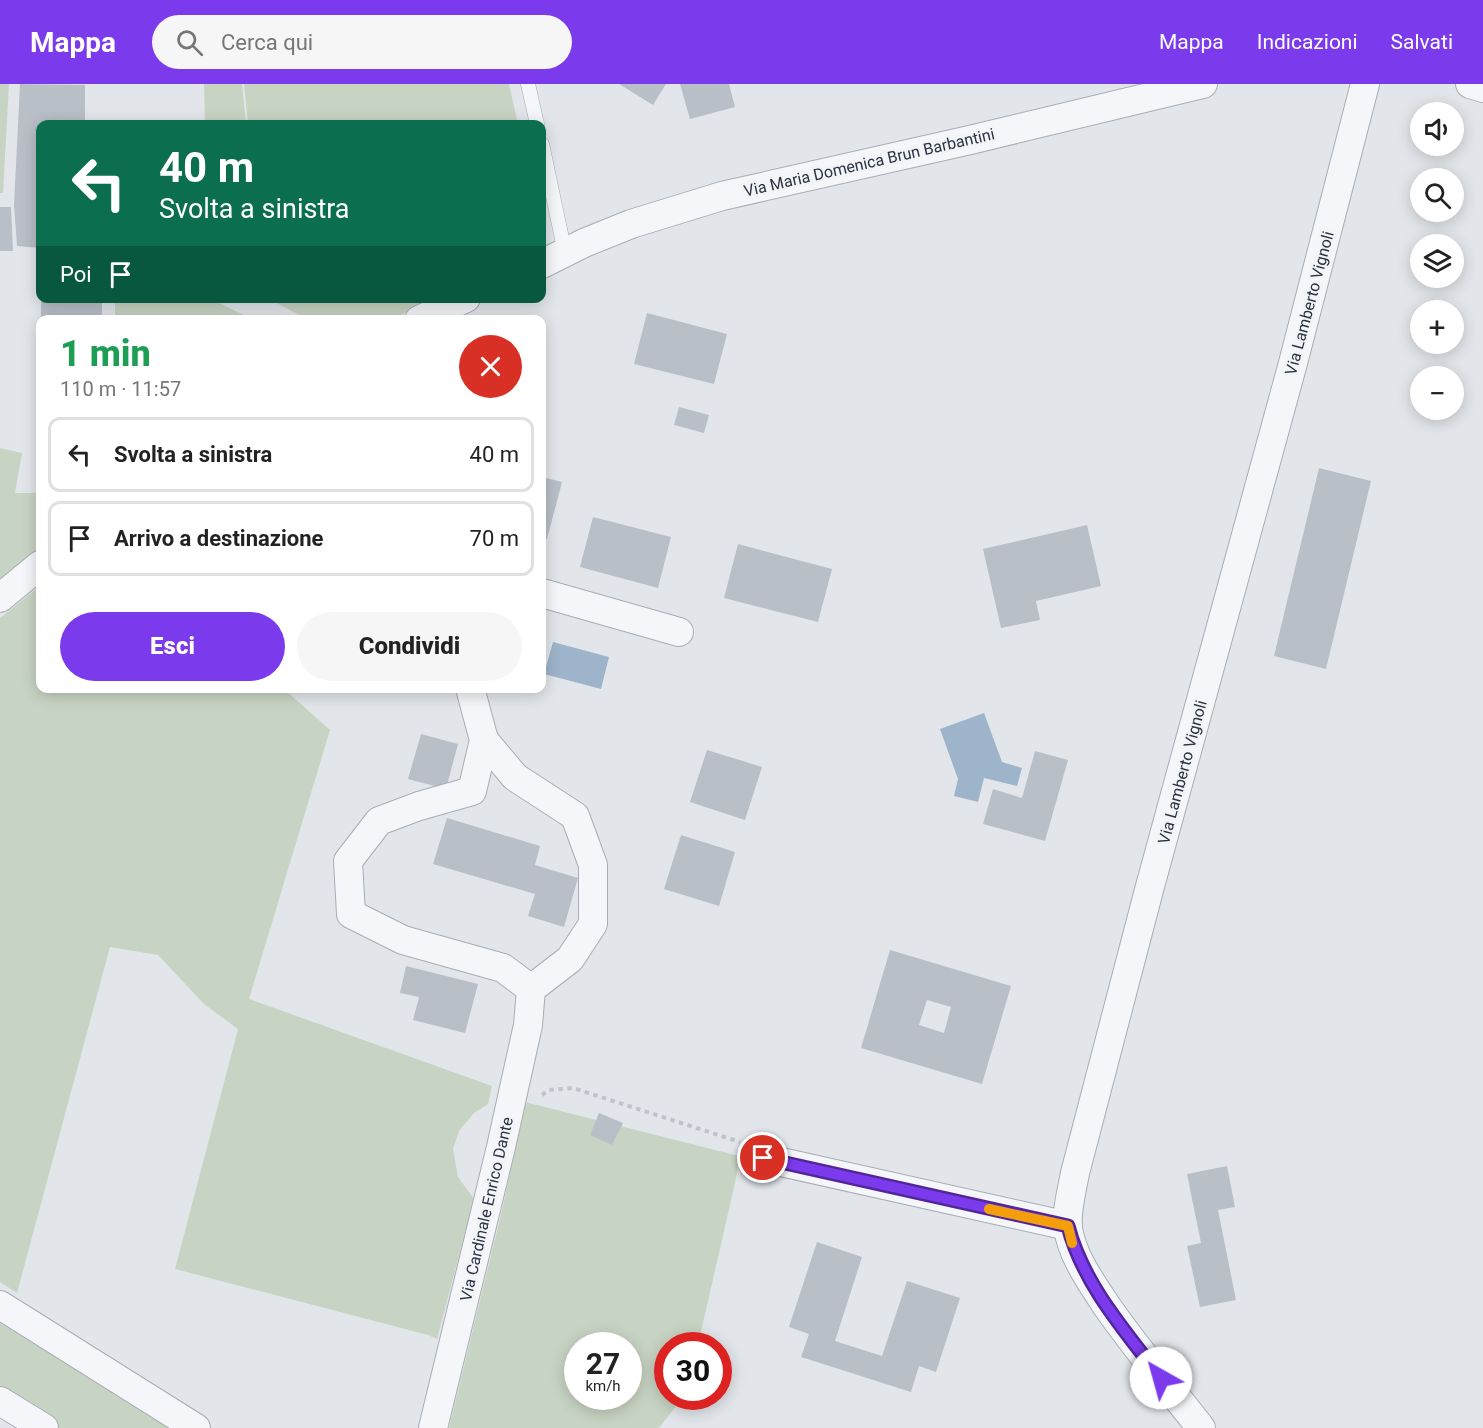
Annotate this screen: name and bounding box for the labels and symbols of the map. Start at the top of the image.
street label: Via Maria Domenica Brun Barbantini [742,124,996,201]
street label: Via Lamberto Vignoli [1281,229,1338,377]
street label: Via Lamberto Vignoli [1154,698,1211,846]
street label: Via Cardinale Enrico Dante [456,1115,517,1303]
pin [737,1132,788,1183]
speed limit sign: 30 [654,1332,732,1410]
position arrow [1129,1346,1193,1410]

